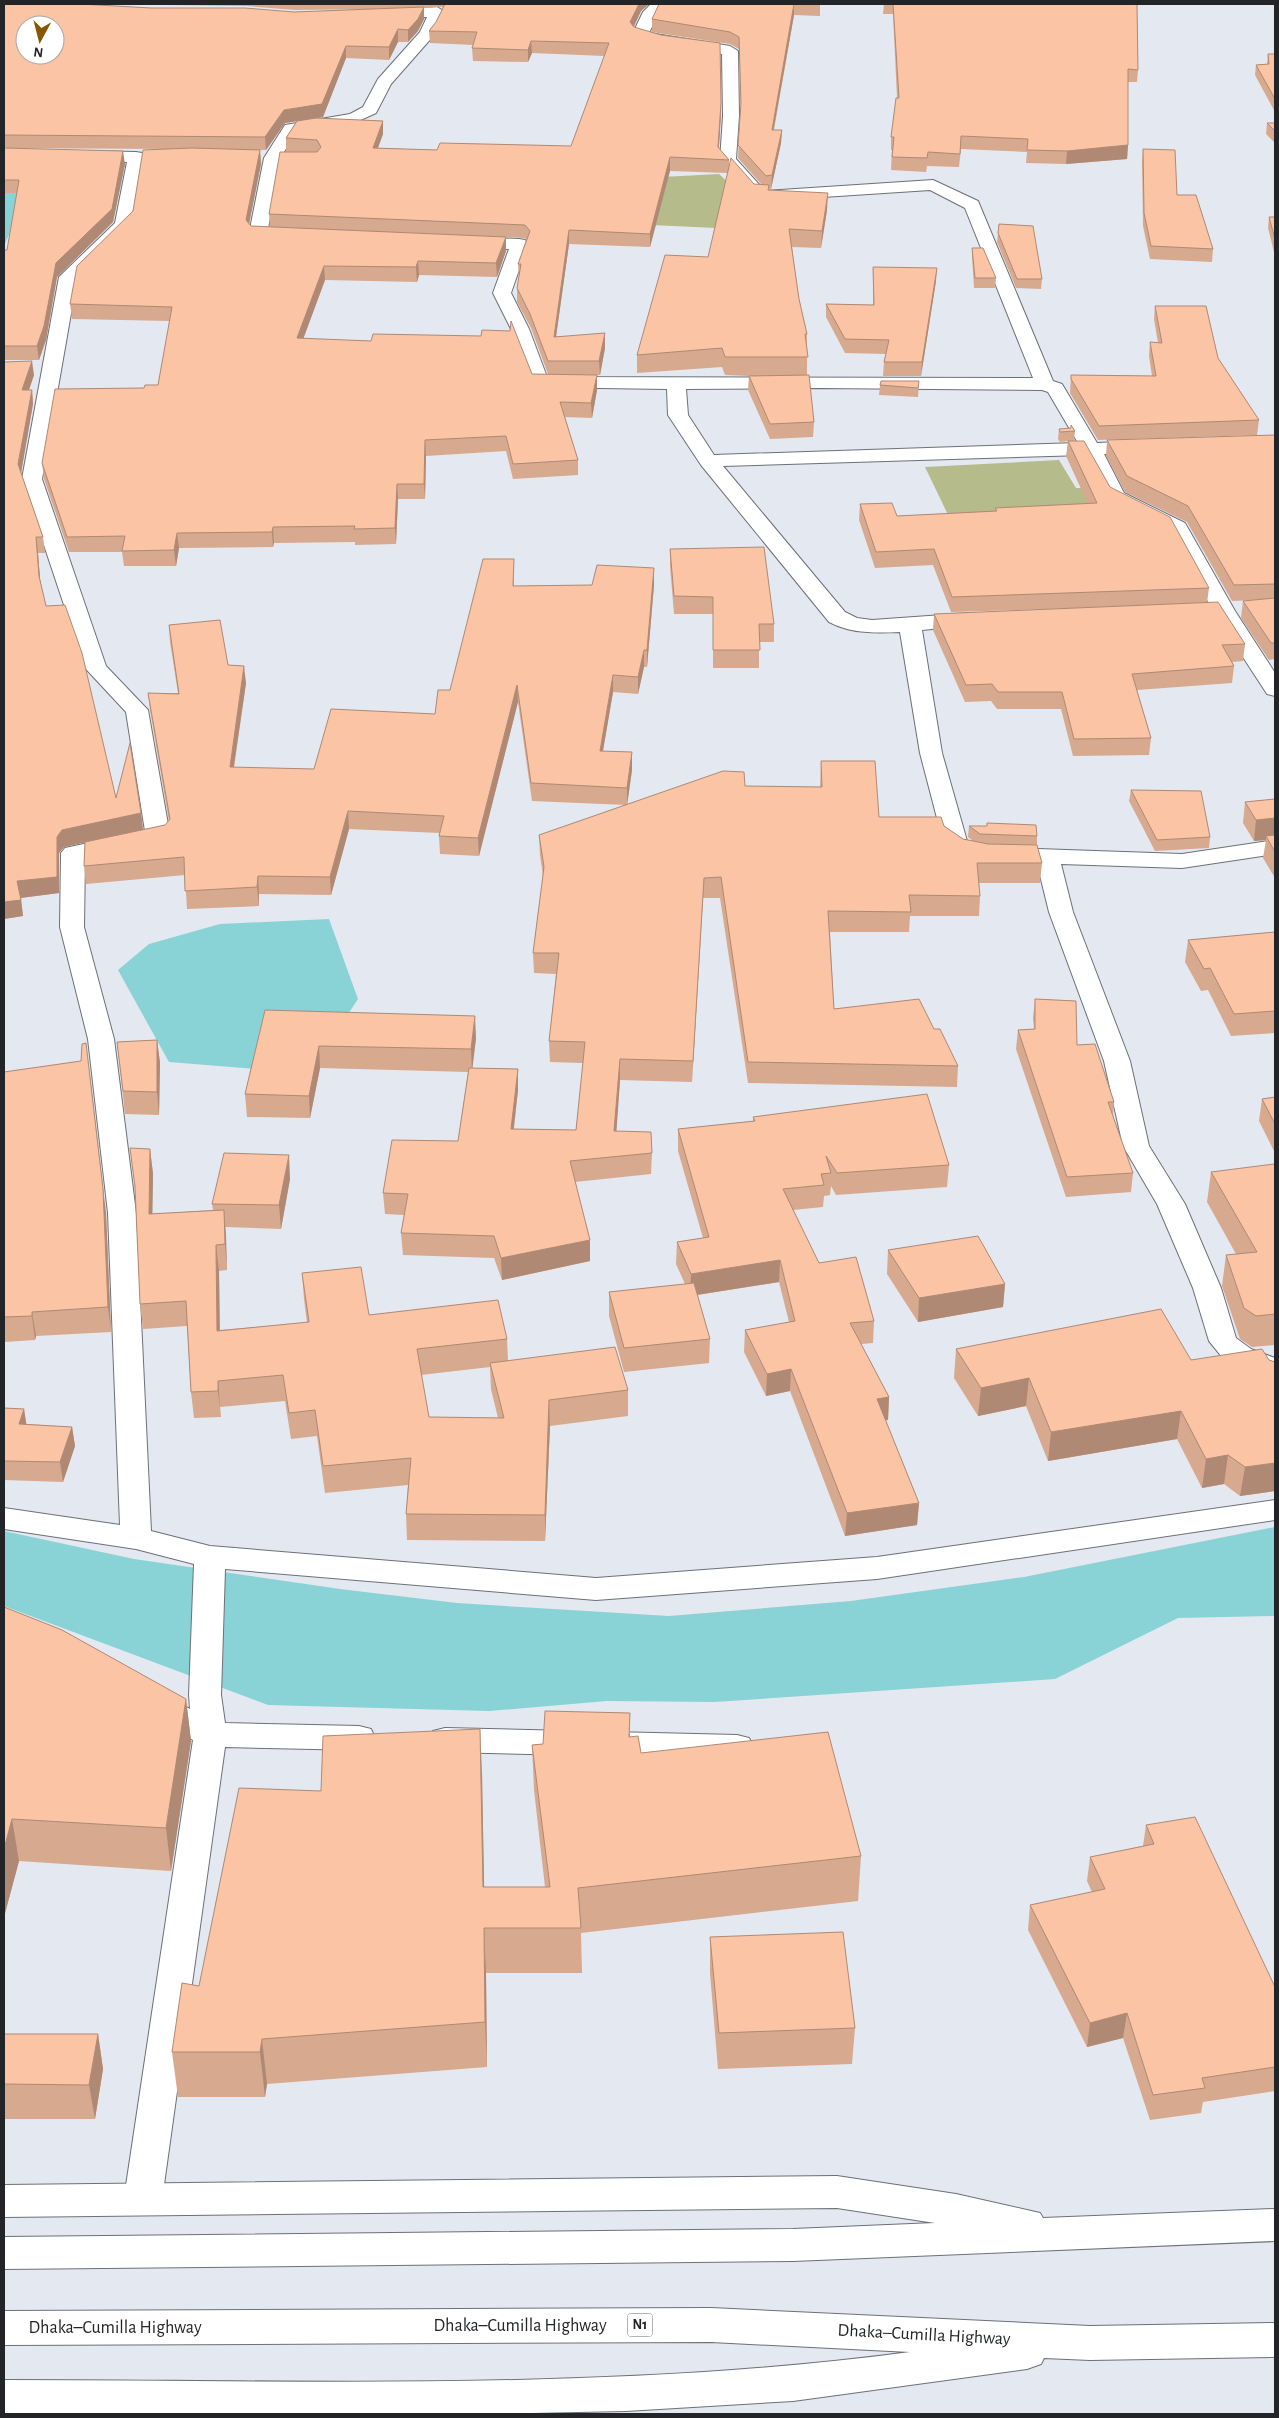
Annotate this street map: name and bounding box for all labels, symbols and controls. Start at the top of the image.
north arrow [15,15,65,65]
text: N [33,44,44,59]
road number: N1 [628,2314,652,2336]
street label: Dhaka–Cumilla Highway [433,2317,607,2335]
street label: Dhaka–Cumilla Highway [28,2319,202,2337]
street label: Dhaka–Cumilla Highway [837,2321,1011,2349]

